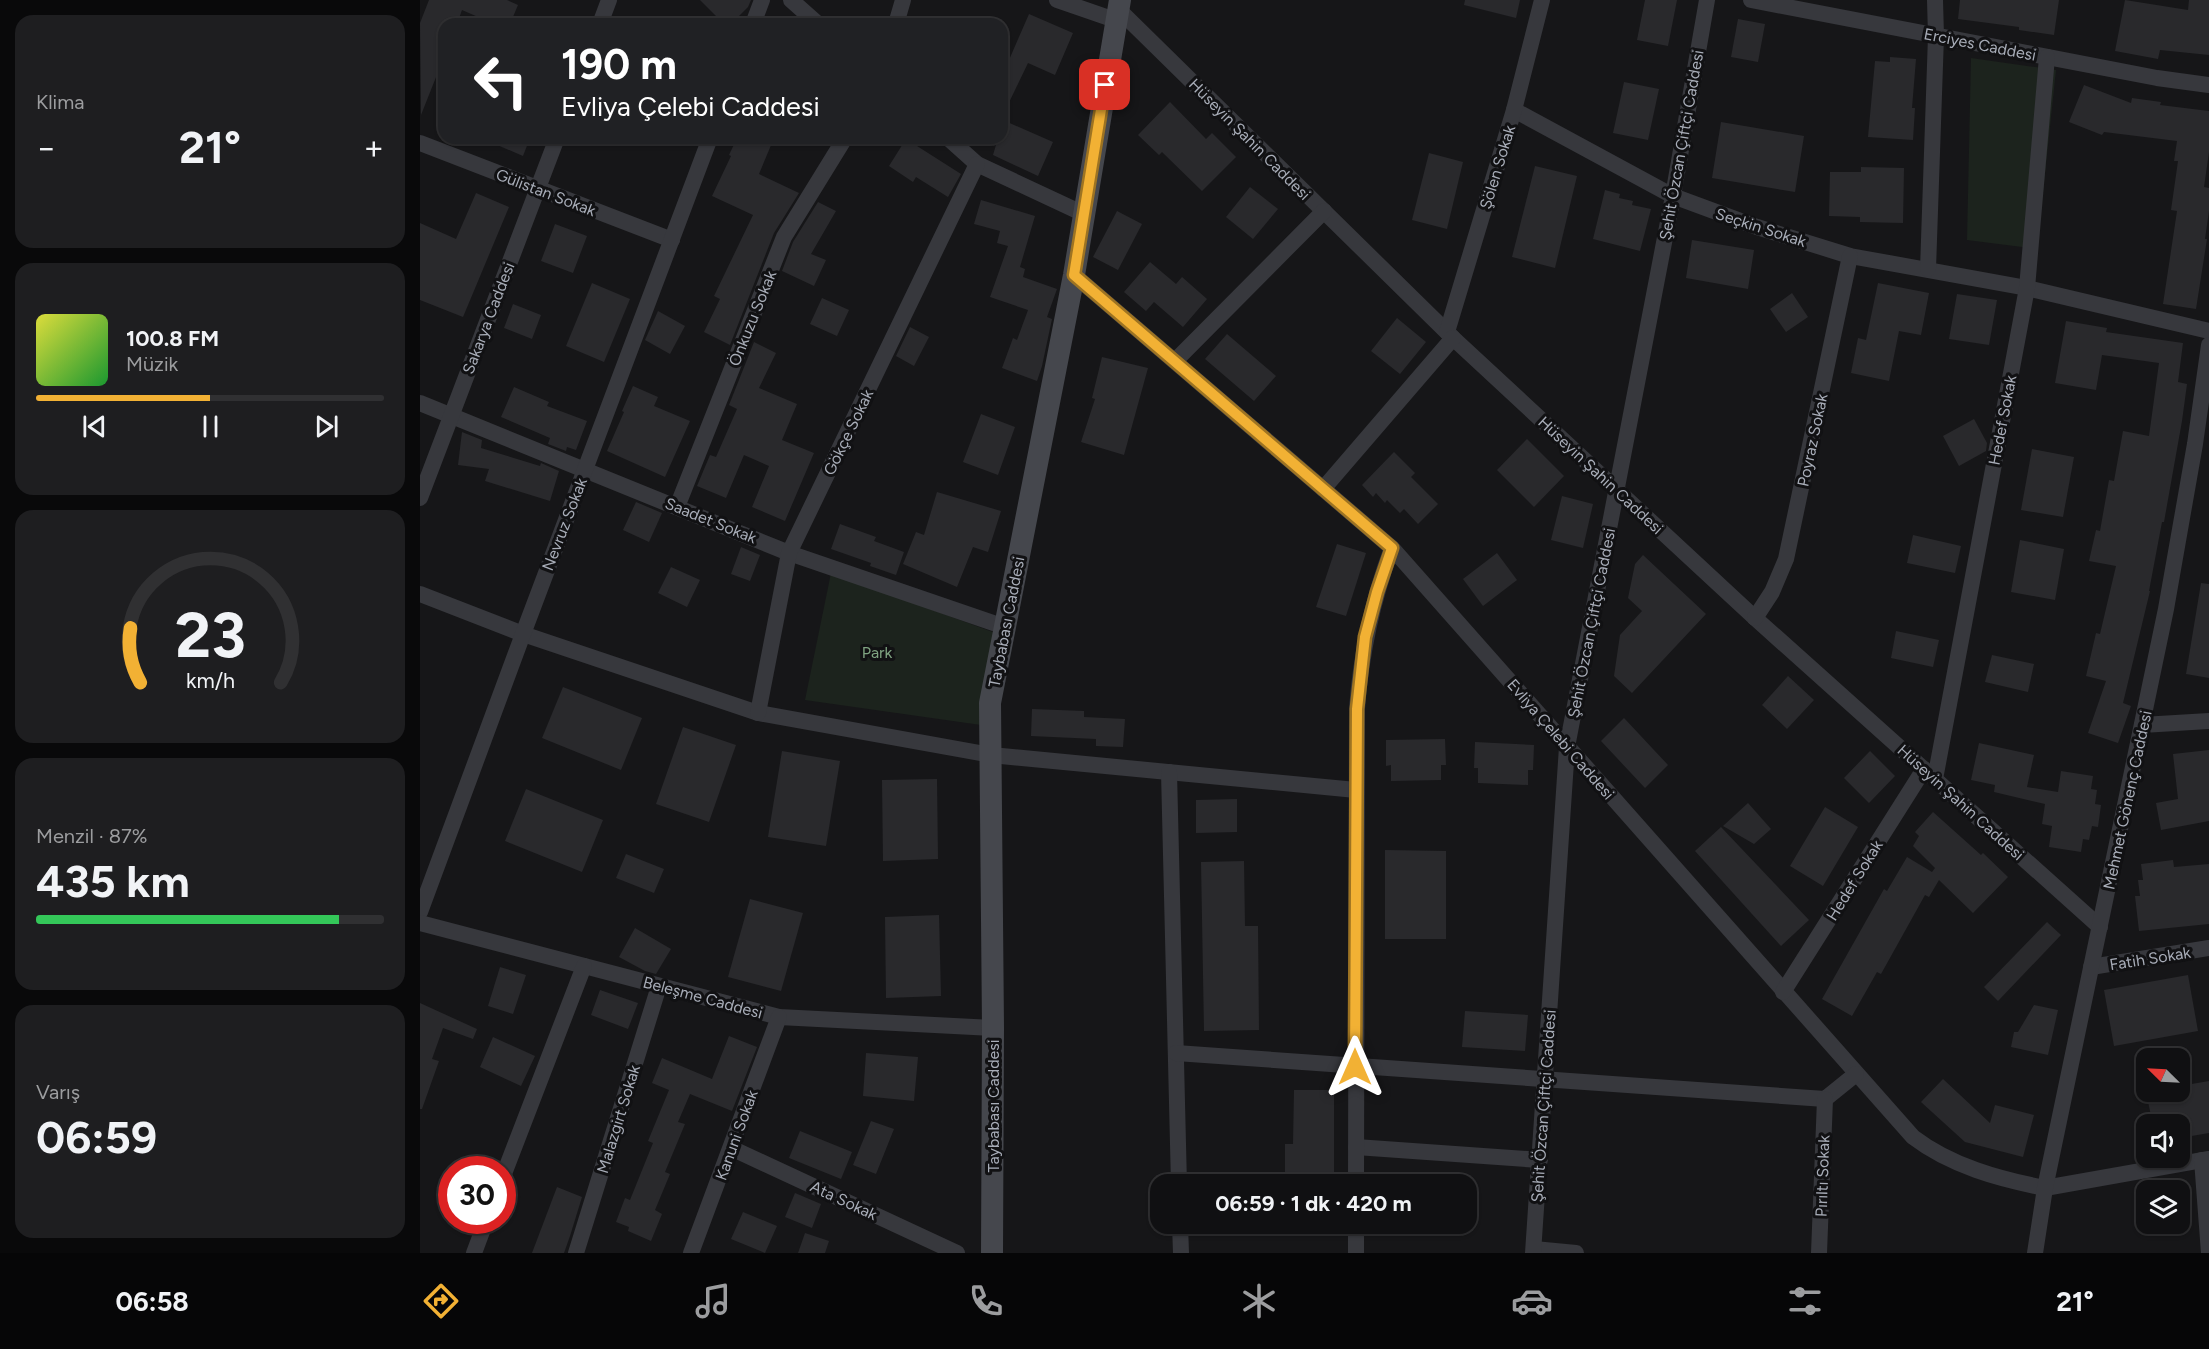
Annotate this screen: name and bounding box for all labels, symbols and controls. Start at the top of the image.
street label: Erciyes Caddesi [1922,24,2038,65]
text: 190 m [561,39,677,90]
icon: left [462,42,540,120]
street label: Şehit Özcan Çiftçi Caddesi [1655,48,1708,242]
pin [1079,59,1130,110]
icon: arrive [1088,68,1121,101]
street label: Hüseyin Şahin Caddesi [1185,75,1314,204]
text: Klima [36,90,84,114]
text: Evliya Çelebi Caddesi [561,90,820,123]
text: 21° [179,120,241,174]
street label: Şölen Sokak [1476,123,1519,211]
text: − [36,128,57,167]
text: + [363,128,384,167]
street label: Gülistan Sokak [493,165,599,220]
street label: Seçkin Sokak [1713,204,1809,251]
street label: Sakarya Caddesi [458,260,518,377]
street label: Önkuzu Sokak [725,267,780,369]
text: 100.8 FM [126,325,219,352]
text: Müzik [126,352,178,376]
street label: Hedef Sokak [1984,373,2021,467]
street label: Gökçe Sokak [820,386,877,478]
street label: Poyraz Sokak [1793,392,1832,488]
icon: previous [78,410,111,443]
icon: pause [194,410,227,443]
icon: next [310,410,343,443]
street label: Hüseyin Şahin Caddesi [1534,413,1667,538]
street label: Nevruz Sokak [538,475,591,573]
street label: Saadet Sokak [662,494,759,548]
street label: Şehit Özcan Çiftçi Caddesi [1564,527,1619,720]
street label: Taybabası Caddesi [984,555,1028,689]
text: 23 [175,599,245,674]
park label: Park [862,643,892,662]
text: km/h [186,669,234,694]
street label: Evliya Çelebi Caddesi [1503,675,1618,803]
street label: Mehmet Gönenç Caddesi [2099,709,2156,891]
street label: Hüseyin Şahin Caddesi [1893,741,2028,864]
text: Menzil · 87% [36,824,148,848]
street label: Hedef Sokak [1822,836,1887,924]
text: 435 km [36,854,190,908]
street label: Fatih Sokak [2108,943,2192,974]
street label: Beleşme Caddesi [641,972,765,1023]
street label: Şehit Özcan Çiftçi Caddesi [1527,1009,1560,1203]
position arrow [1323,1035,1387,1099]
street label: Taybabası Caddesi [984,1040,1003,1172]
north arrow [2136,1048,2190,1102]
map controls [2136,1048,2190,1234]
street label: Malazgirt Sokak [593,1062,644,1176]
text: Varış [36,1080,80,1104]
street label: Kanuni Sokak [711,1087,762,1183]
text: 06:59 [36,1110,157,1164]
button: sound [2136,1114,2190,1168]
street label: Pırıltı Sokak [1812,1135,1833,1217]
speed limit sign: 30 [438,1156,516,1234]
street label: Ata Sokak [807,1177,880,1224]
button: layers [2136,1180,2190,1234]
text: 06:59 · 1 dk · 420 m [1215,1190,1412,1217]
icon: directions [420,1280,462,1322]
icon: music [692,1280,734,1322]
icon: phone [965,1280,1007,1322]
icon: climate [1238,1280,1280,1322]
icon: car [1511,1280,1553,1322]
icon: filters [1784,1280,1826,1322]
text: 06:58 [115,1285,189,1318]
text: 21° [2056,1285,2094,1318]

